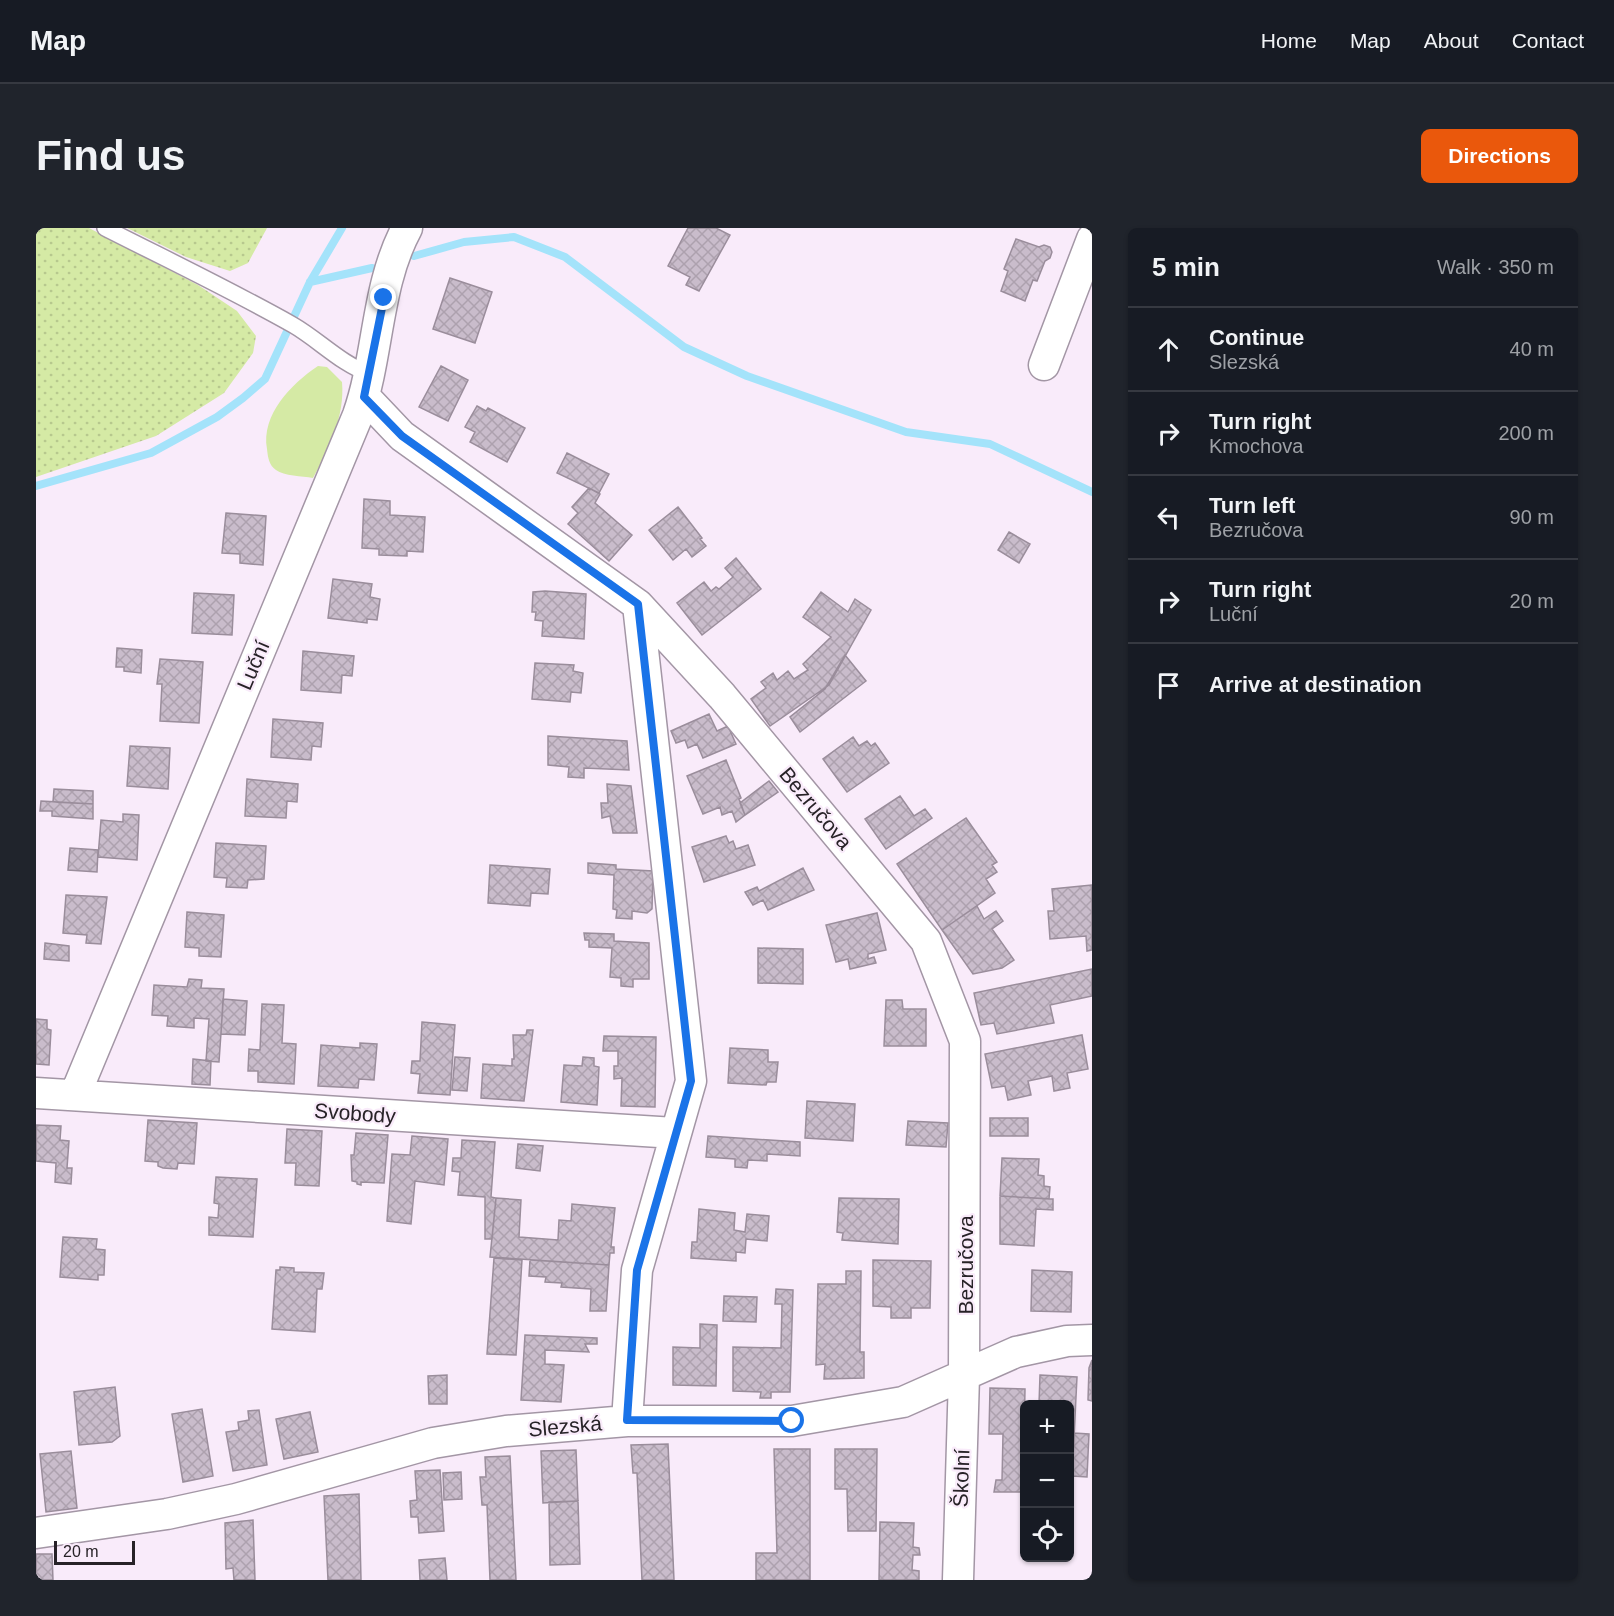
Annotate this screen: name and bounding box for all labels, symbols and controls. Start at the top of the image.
text: Map [30,25,86,56]
text: Home [1261,29,1317,52]
text: Map [1350,29,1391,52]
text: About [1424,29,1479,52]
text: Contact [1512,29,1584,52]
button: Directions [1421,129,1578,183]
text: Find us [36,132,185,179]
text: 5 min [1152,252,1220,282]
text: Walk · 350 m [1437,256,1554,278]
route end [370,284,396,310]
text: Continue [1209,325,1304,350]
icon: ahead [1152,333,1185,366]
text: 40 m [1510,338,1554,360]
text: Slezská [1209,351,1279,373]
text: Turn right [1209,409,1311,434]
icon: right [1152,417,1185,450]
text: 200 m [1498,422,1554,444]
text: Kmochova [1209,435,1304,457]
text: Turn left [1209,493,1295,518]
icon: left [1152,501,1185,534]
text: 90 m [1510,506,1554,528]
text: Bezručova [1209,519,1304,541]
text: Turn right [1209,577,1311,602]
icon: right [1152,585,1185,618]
text: 20 m [1510,590,1554,612]
text: Luční [1209,603,1258,625]
street label: Luční [232,637,274,693]
icon: arrive [1152,669,1185,702]
text: Arrive at destination [1209,672,1422,697]
street label: Bezručova [775,763,857,854]
street label: Svobody [313,1099,397,1127]
street label: Bezručova [954,1215,977,1315]
map controls [1020,1400,1074,1562]
button: + [1020,1400,1074,1454]
route start [778,1407,804,1433]
street label: Slezská [527,1411,603,1441]
street label: Školní [948,1448,974,1508]
button: − [1020,1454,1074,1508]
button: locate [1020,1508,1074,1562]
scale bar [54,1538,135,1566]
text: 20 m [63,1543,99,1560]

